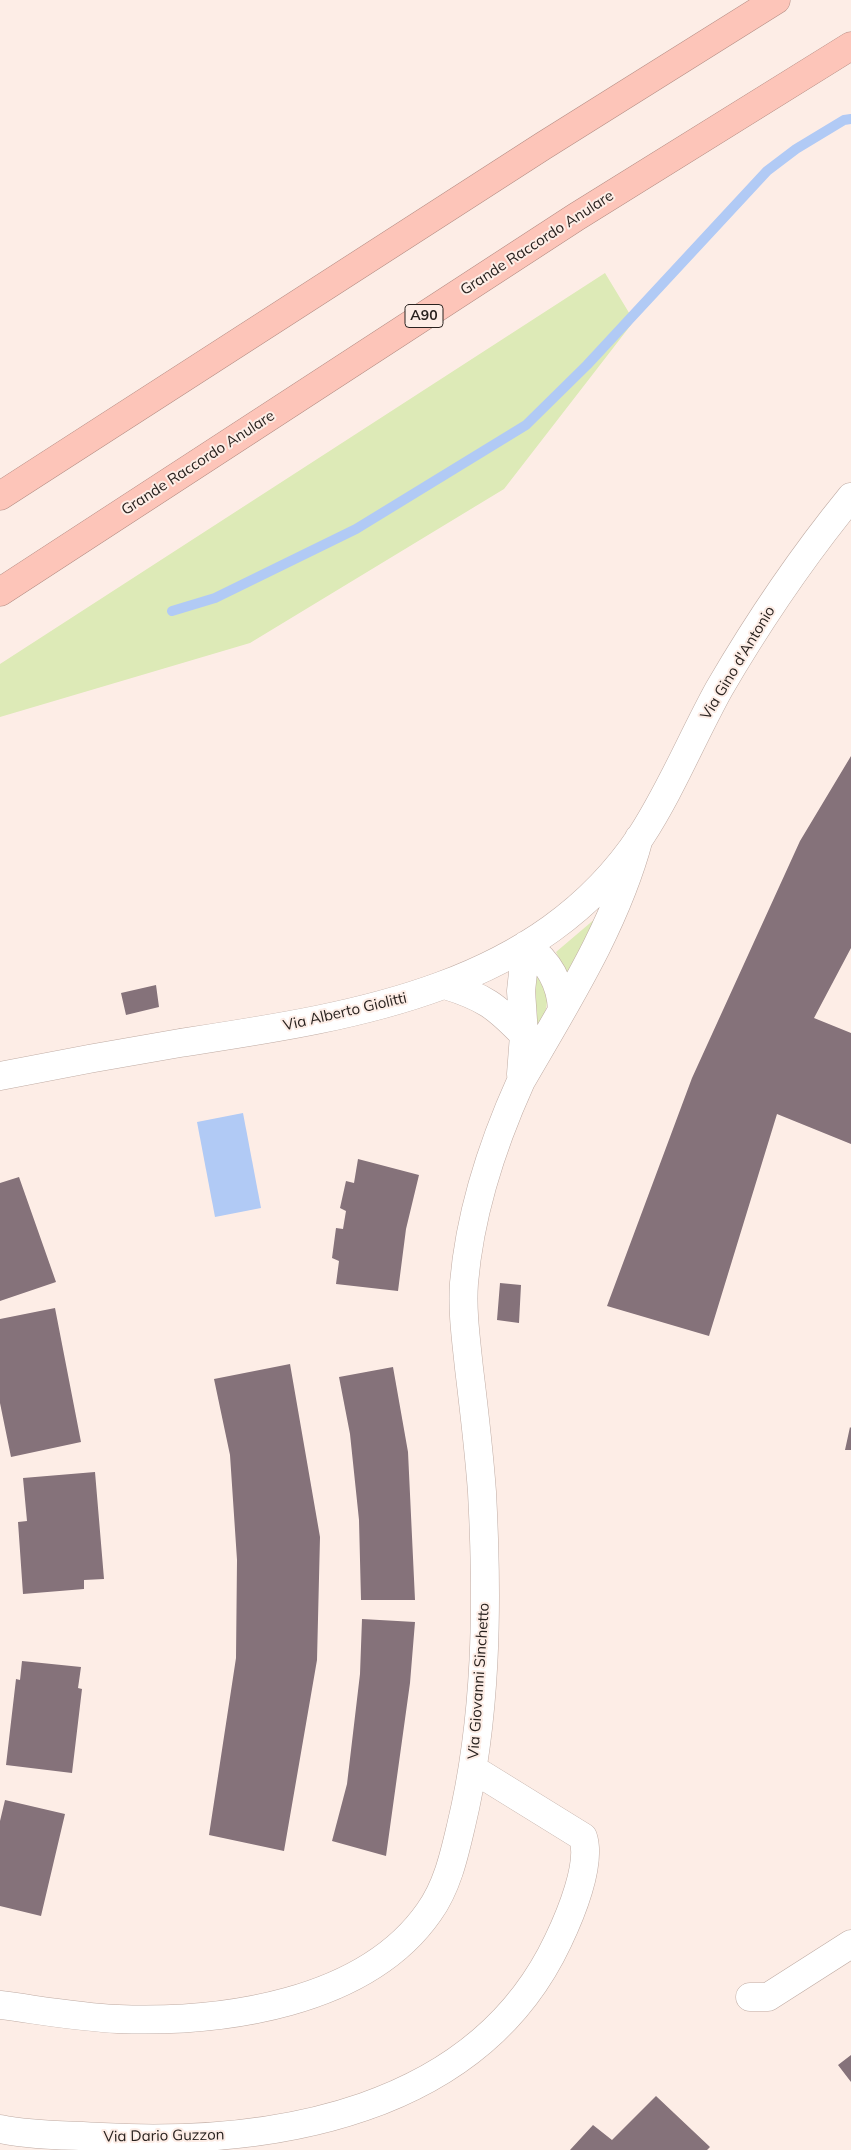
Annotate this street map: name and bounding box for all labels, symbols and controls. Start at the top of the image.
street label: Grande Raccordo Anulare [457,187,617,299]
road number: A90 [405,304,443,328]
street label: Grande Raccordo Anulare [118,407,278,519]
street label: Via Gino d'Antonio [697,603,779,723]
street label: Via Alberto Giolitti [281,989,409,1035]
street label: Via Giovanni Sinchetto [465,1602,493,1760]
street label: Via Dario Guzzon [103,2126,225,2146]

